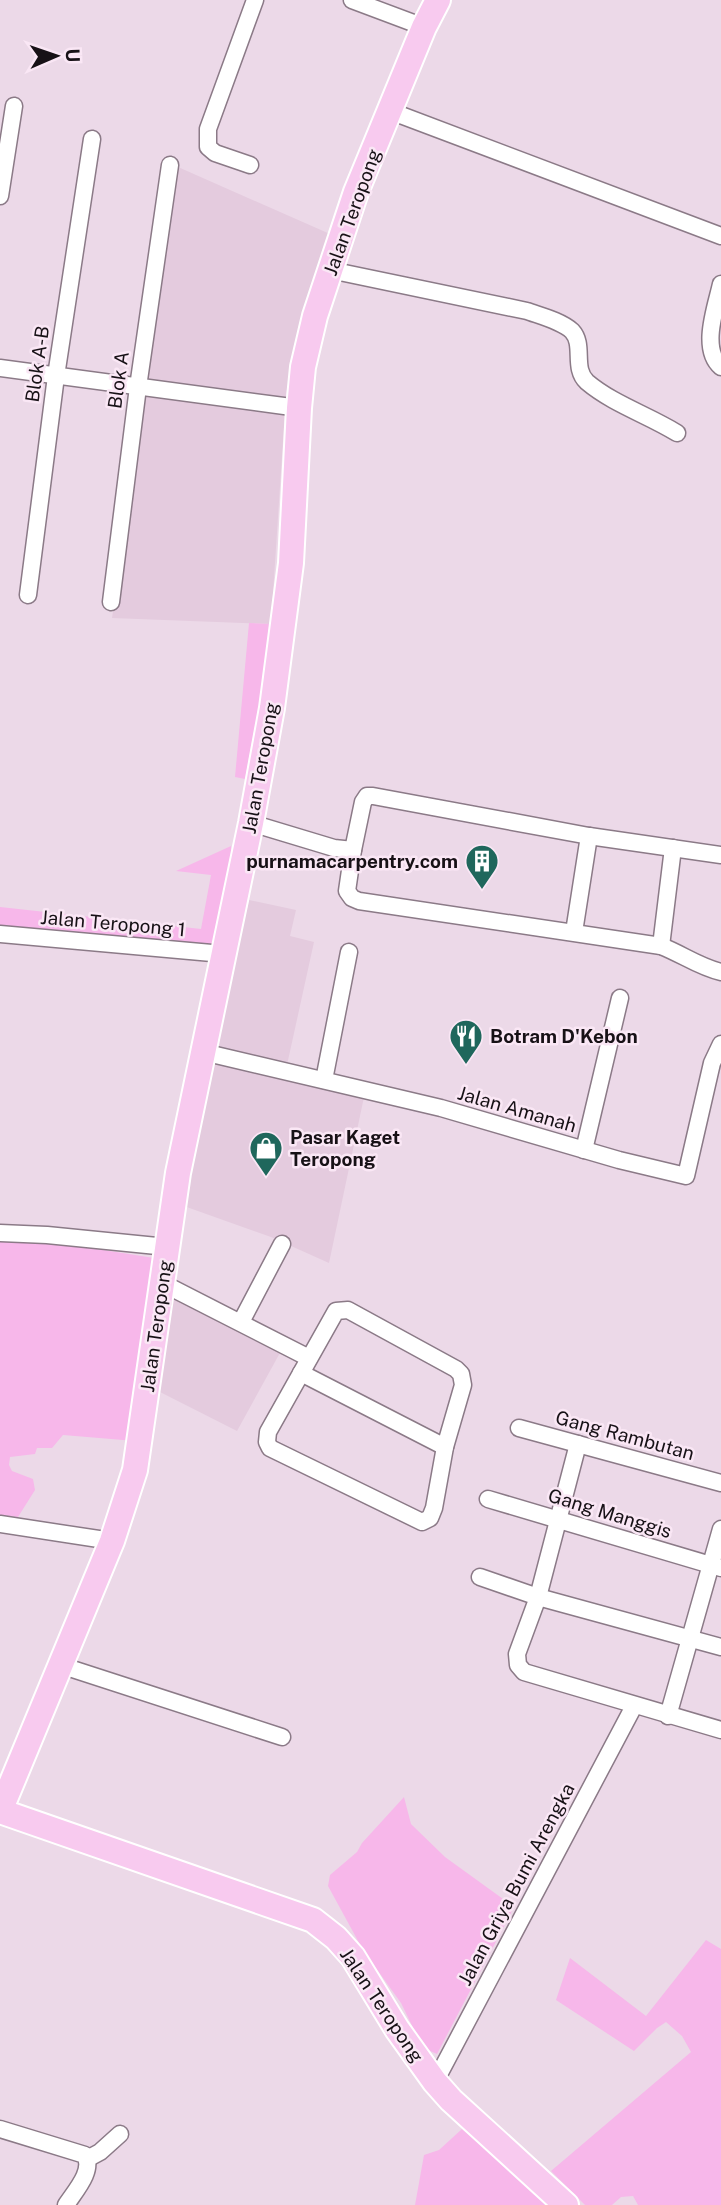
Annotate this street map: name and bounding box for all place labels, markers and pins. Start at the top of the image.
building icon: purnamacarpentry.com [463,842,501,891]
place label: purnamacarpentry.com [246,850,458,872]
restaurant icon: Botram D'Kebon [447,1017,485,1066]
place label: Botram D'Kebon [490,1025,638,1047]
place label: Pasar Kaget Teropong [290,1126,400,1170]
shop icon: Pasar Kaget Teropong [247,1129,285,1178]

